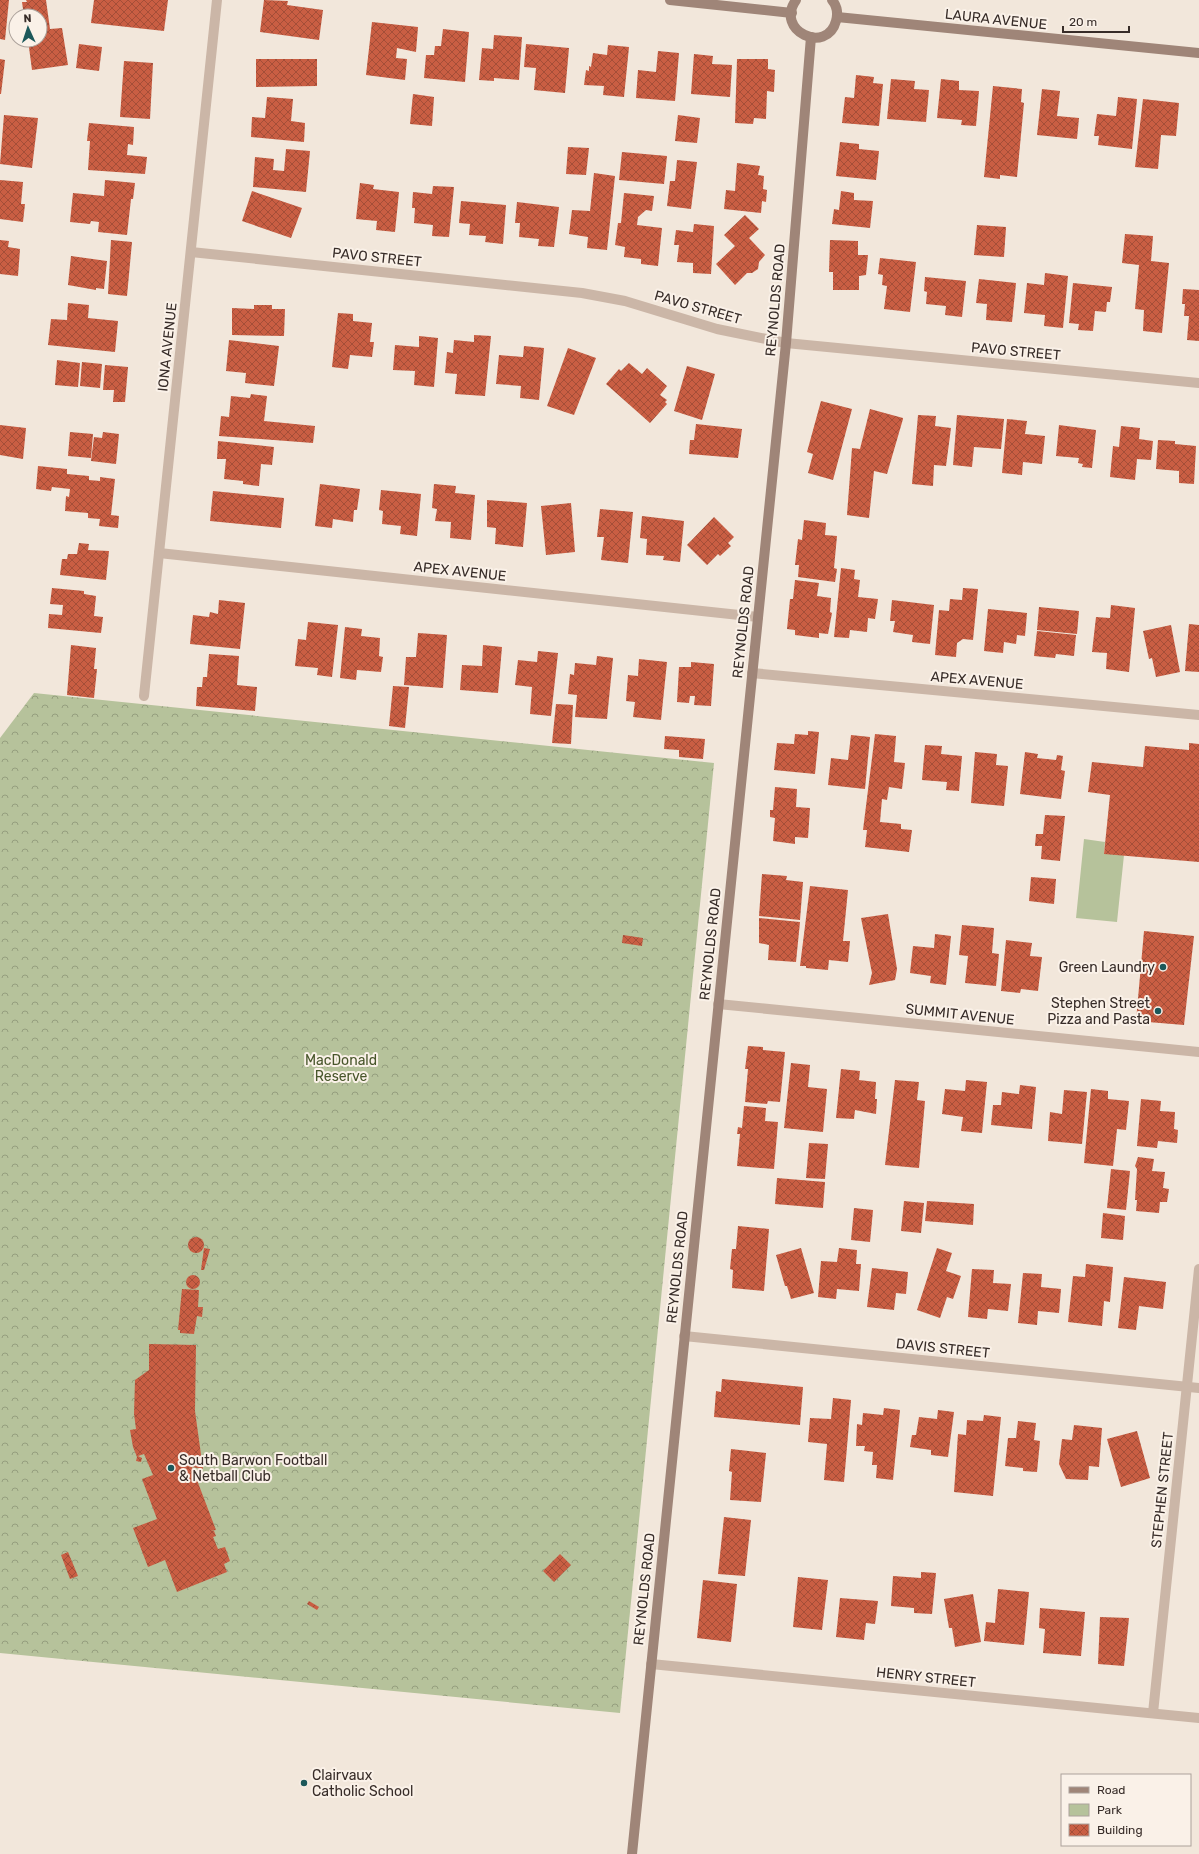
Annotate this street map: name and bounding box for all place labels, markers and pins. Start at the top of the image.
place label: Green Laundry [1059,959,1155,976]
marker: Green Laundry [1158,962,1168,972]
place label: Stephen Street Pizza and Pasta [1047,995,1151,1028]
marker: Stephen Street Pizza and Pasta [1153,1006,1163,1016]
place label: South Barwon Football & Netball Club [179,1452,327,1485]
marker: South Barwon Football & Netball Club [166,1463,176,1473]
place label: Clairvaux Catholic School [312,1767,413,1800]
marker: Clairvaux Catholic School [299,1778,309,1788]

